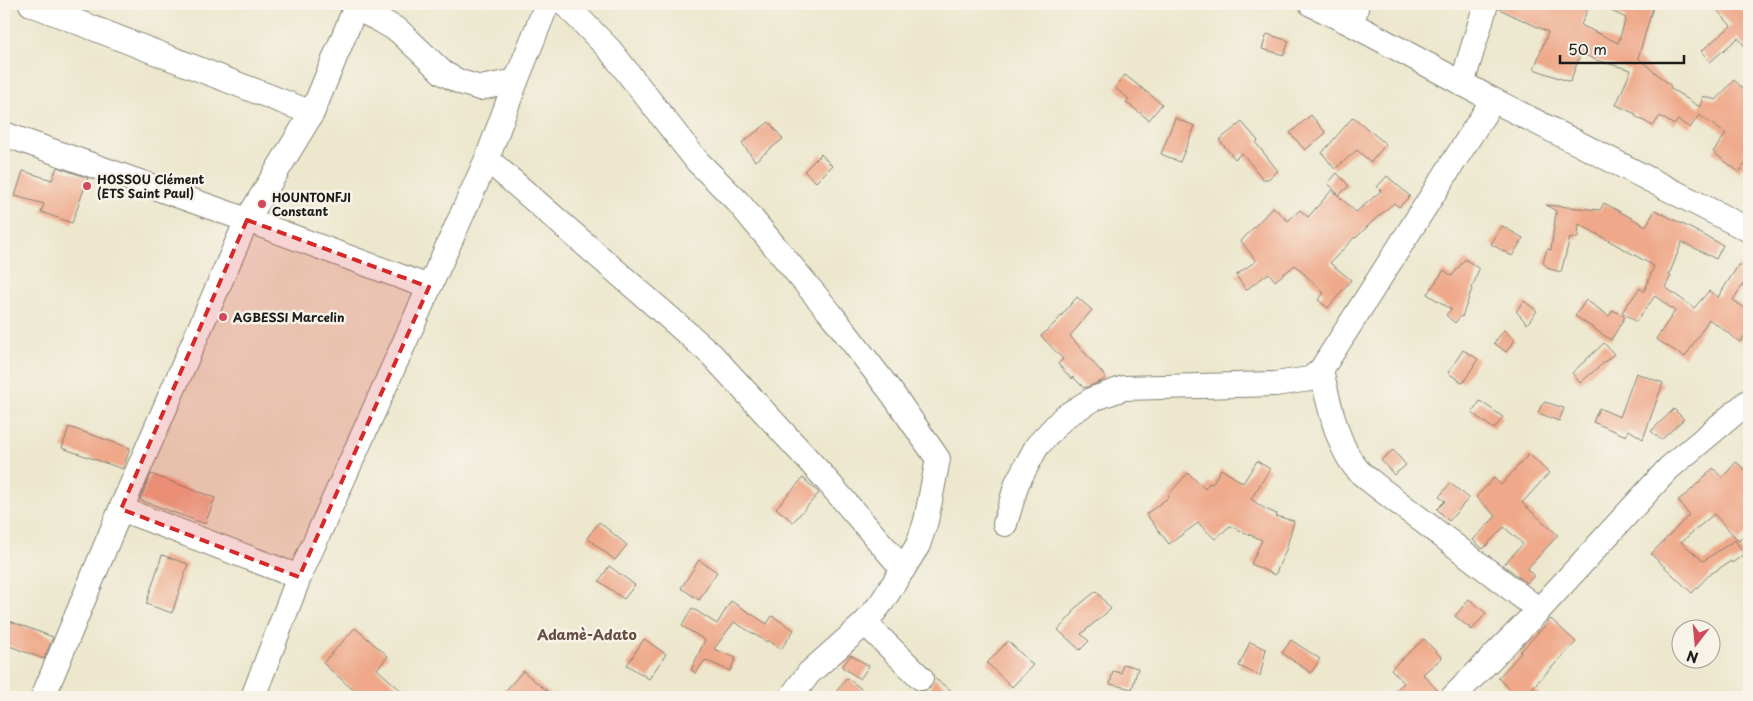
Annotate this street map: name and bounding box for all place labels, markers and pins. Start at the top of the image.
place label: HOSSOU Clément (ETS Saint Paul) [97,170,205,202]
marker: HOSSOU Clément (ETS Saint Paul) [81,180,93,192]
place label: HOUNTONFJI Constant [272,188,351,220]
marker: HOUNTONFJI Constant [256,198,268,210]
place label: AGBESSI Marcelin [233,308,344,326]
marker: AGBESSI Marcelin [217,311,229,323]

